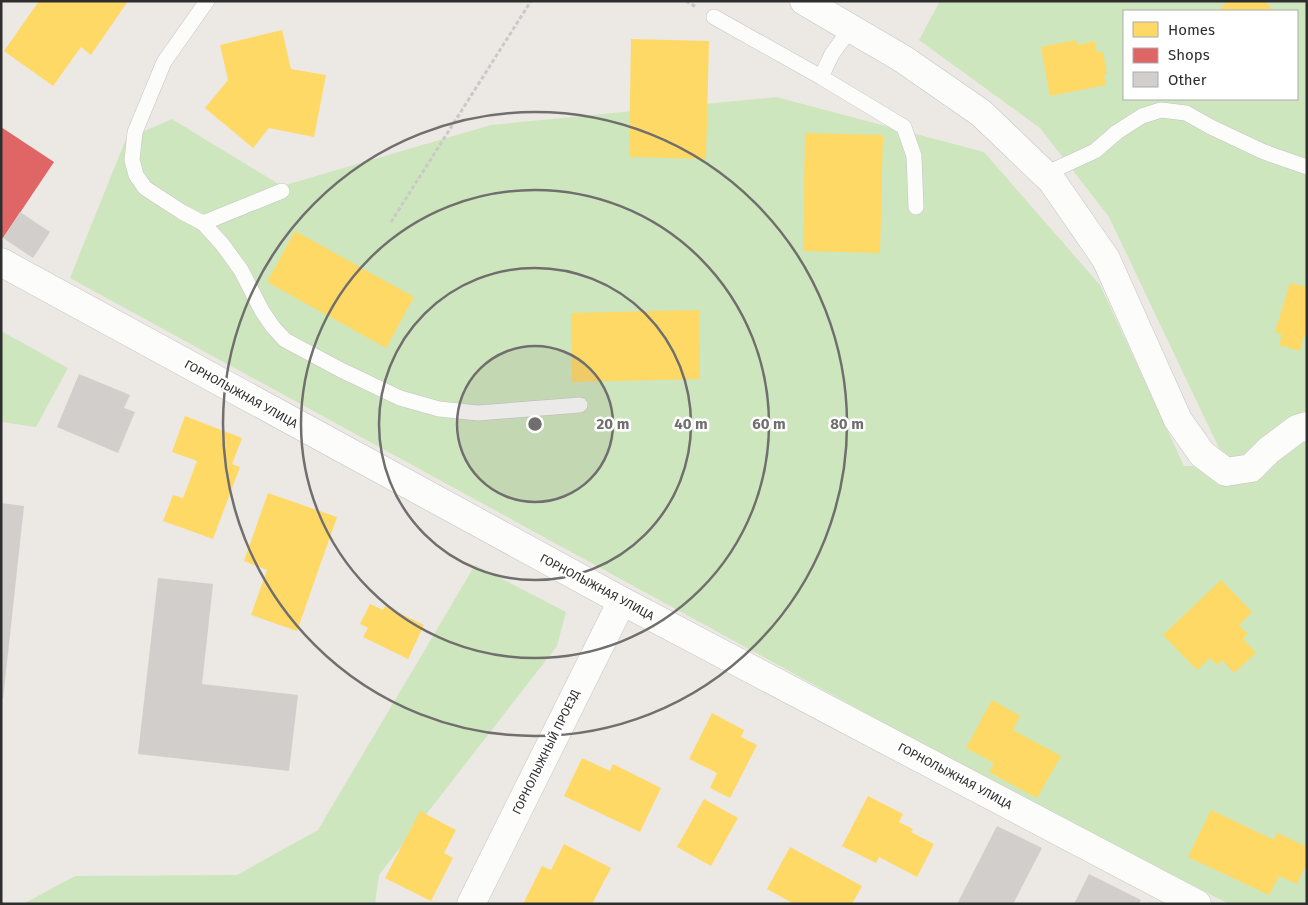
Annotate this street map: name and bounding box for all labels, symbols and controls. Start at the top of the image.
legend [1123,10,1298,100]
text: Homes [1168,21,1215,39]
text: Shops [1168,46,1210,64]
text: Other [1168,71,1207,89]
street label: ГОРНОЛЫЖНАЯ УЛИЦА [182,357,300,431]
centre of rings [526,415,544,433]
text: 20 m [597,415,629,433]
text: 40 m [674,415,708,433]
text: 60 m [752,415,786,433]
text: 80 m [830,415,864,433]
street label: ГОРНОЛЫЖНАЯ УЛИЦА [538,551,657,623]
street label: ГОРНОЛЫЖНЫЙ ПРОЕЗД [509,687,582,817]
street label: ГОРНОЛЫЖНАЯ УЛИЦА [896,740,1015,812]

